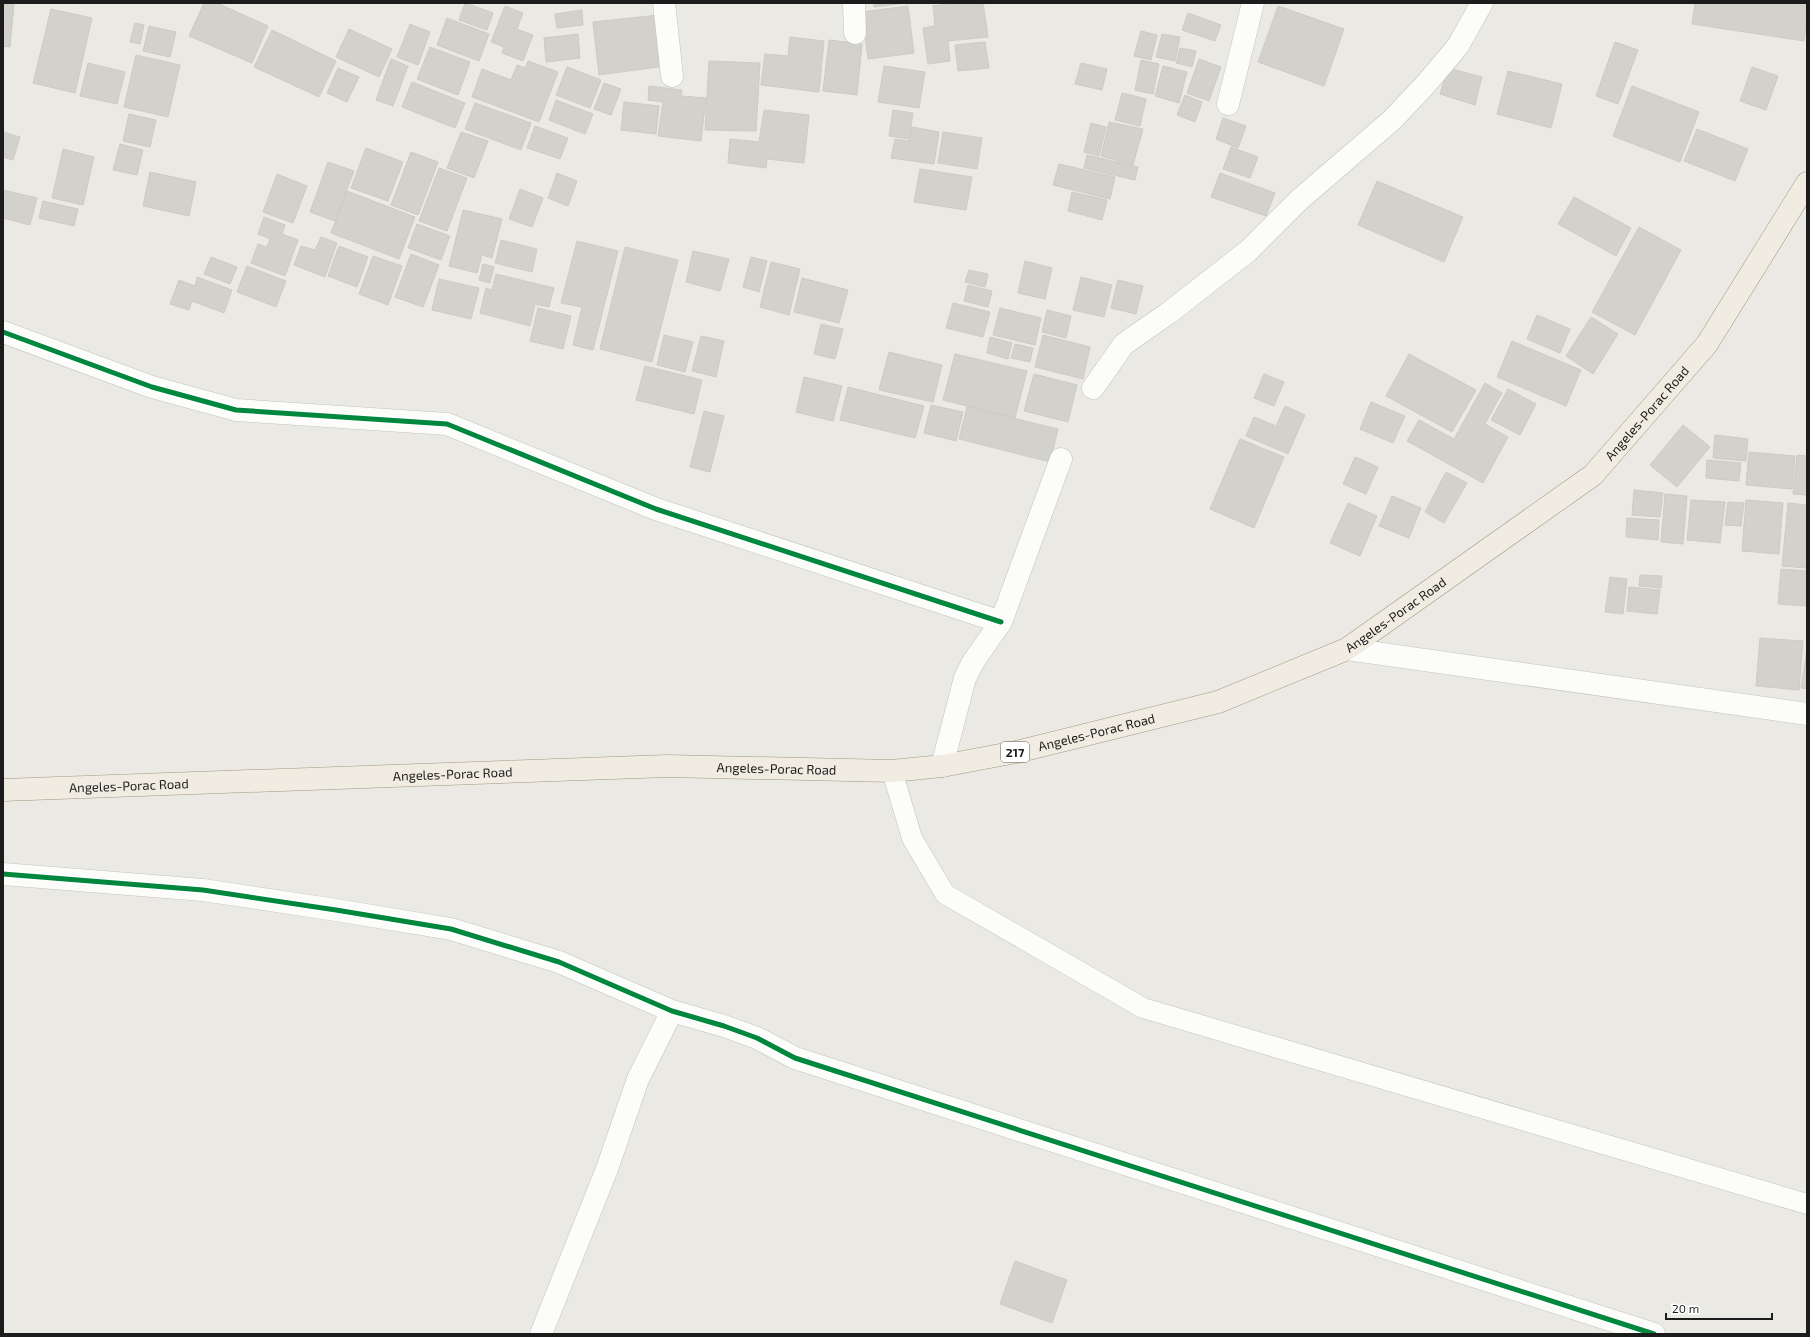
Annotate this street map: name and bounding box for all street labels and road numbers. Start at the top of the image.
street label: Angeles-Porac Road [1602,363,1692,464]
street label: Angeles-Porac Road [1342,574,1449,656]
street label: Angeles-Porac Road [1036,710,1157,754]
road number: 217 [1001,742,1029,762]
street label: Angeles-Porac Road [717,759,837,778]
street label: Angeles-Porac Road [393,764,513,784]
street label: Angeles-Porac Road [69,775,189,796]

